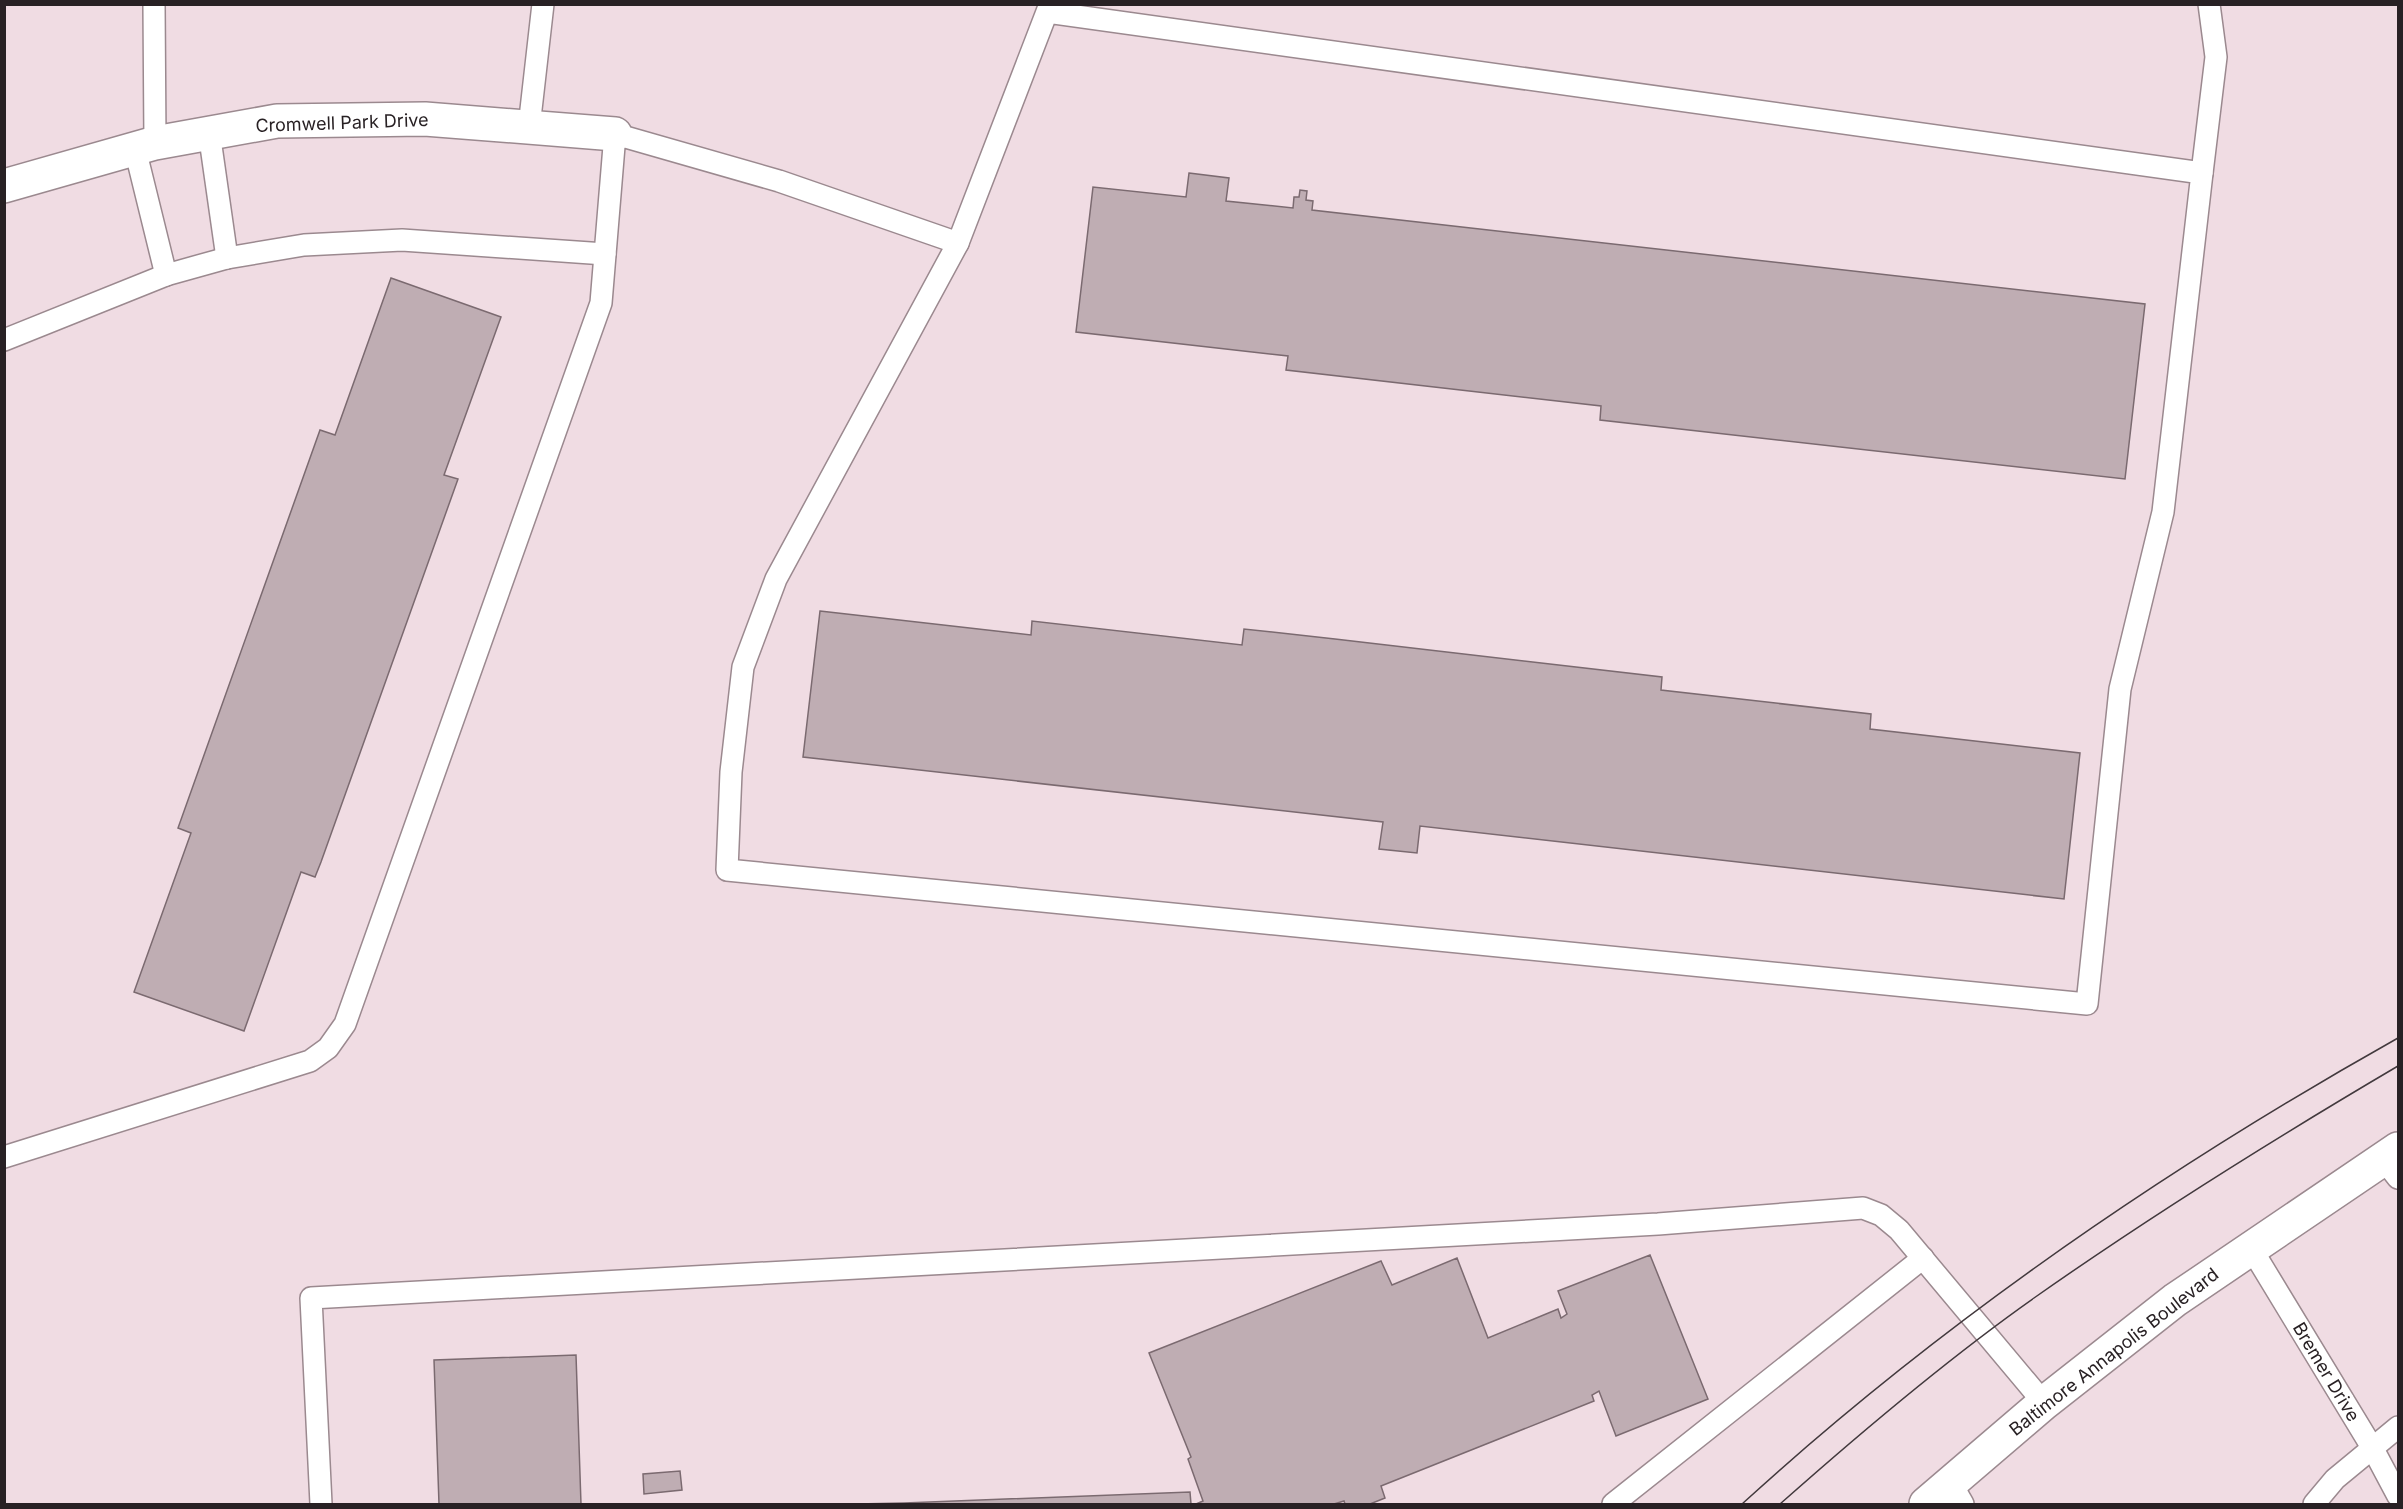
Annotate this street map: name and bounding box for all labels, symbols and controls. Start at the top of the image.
street label: Cromwell Park Drive [255,109,429,136]
street label: Baltimore Annapolis Boulevard [2005,1263,2222,1440]
street label: Bremer Drive [2289,1319,2364,1425]

